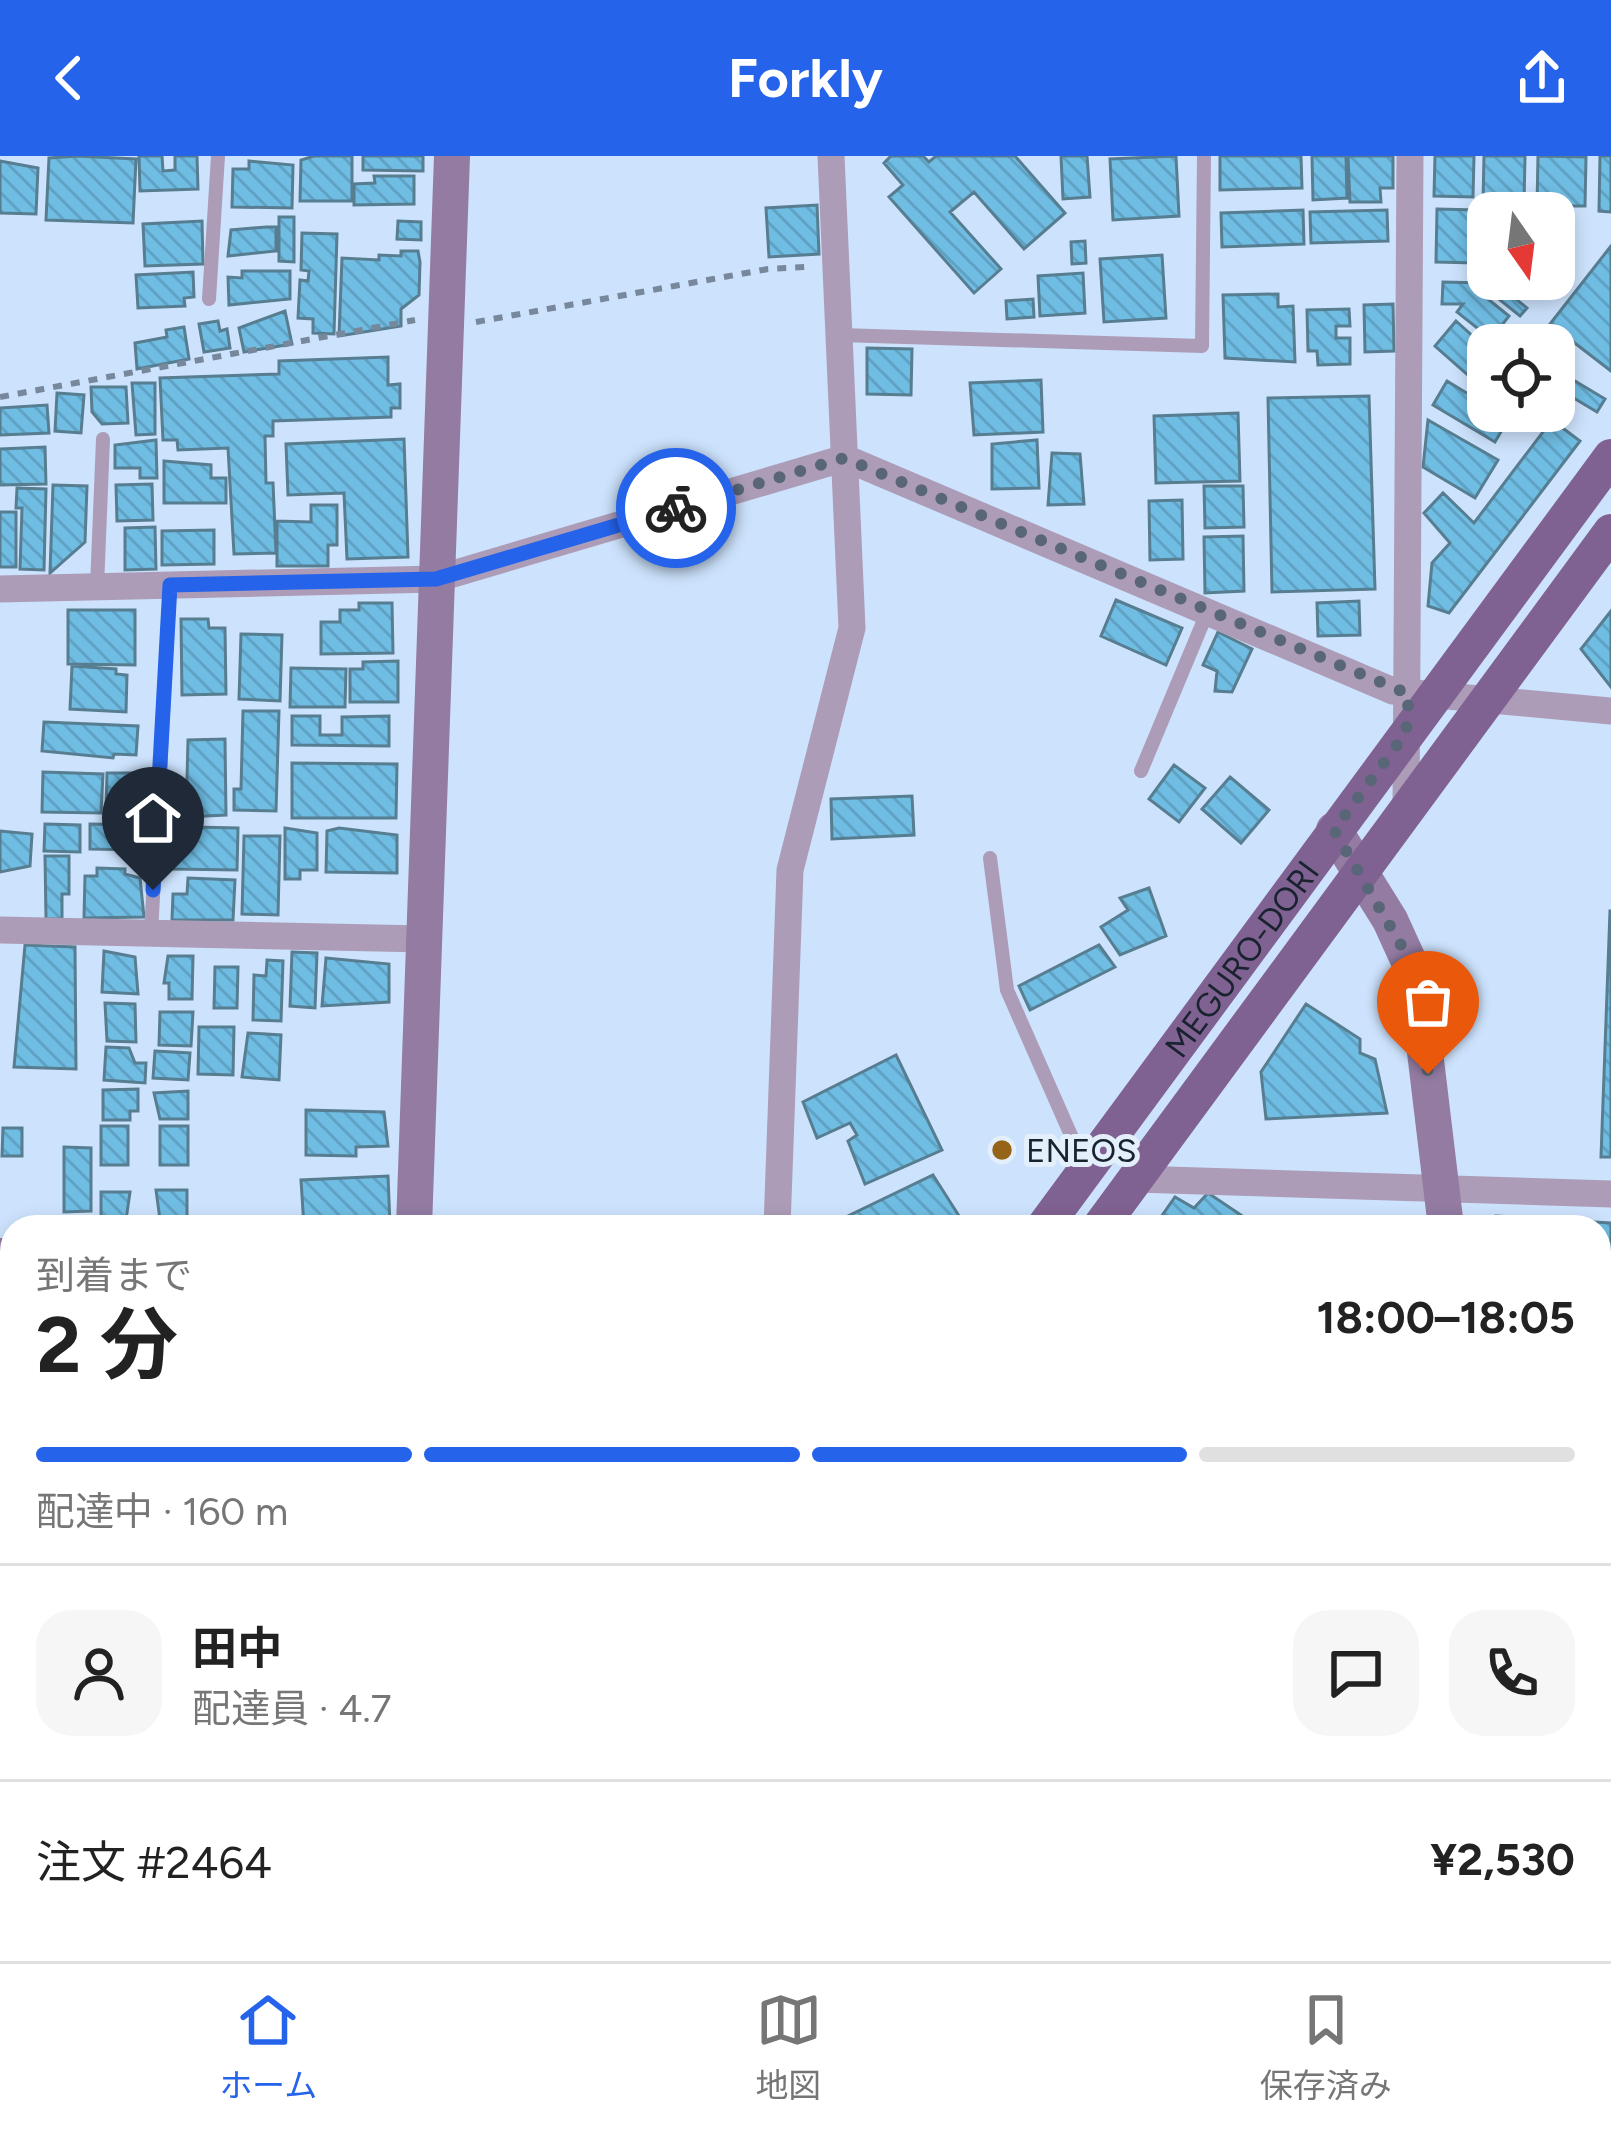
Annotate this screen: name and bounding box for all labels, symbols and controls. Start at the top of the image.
icon: back [36,45,102,111]
icon: share [1509,45,1575,111]
text: Forkly [728,46,883,111]
north arrow [1467,192,1575,300]
map controls [1467,192,1575,432]
button: locate [1467,324,1575,432]
courier [616,448,736,568]
icon: bike [643,475,709,541]
pin [102,767,204,890]
icon: home [120,785,186,851]
street label: MEGURO-DORI [1156,853,1327,1065]
pin [1377,951,1479,1074]
icon: bag [1395,969,1461,1035]
place label: ENEOS [1026,1131,1136,1170]
marker: ENEOS [989,1137,1015,1163]
text: 到着まで [36,1252,192,1299]
text: 18:00–18:05 [1316,1290,1575,1344]
text: 2 分 [36,1298,178,1392]
text: 配達中 · 160 m [36,1488,288,1535]
button: person [36,1610,162,1736]
button: chat [1293,1610,1419,1736]
button: phone [1449,1610,1575,1736]
text: 田中 [192,1621,282,1675]
text: 配達員 · 4.7 [192,1685,391,1732]
text: ¥2,530 [1430,1832,1575,1886]
text: 注文 #2464 [36,1835,272,1889]
tab: ホーム [219,1987,317,2107]
tab: 地図 [756,1987,822,2107]
tab: 保存済み [1260,1987,1392,2107]

